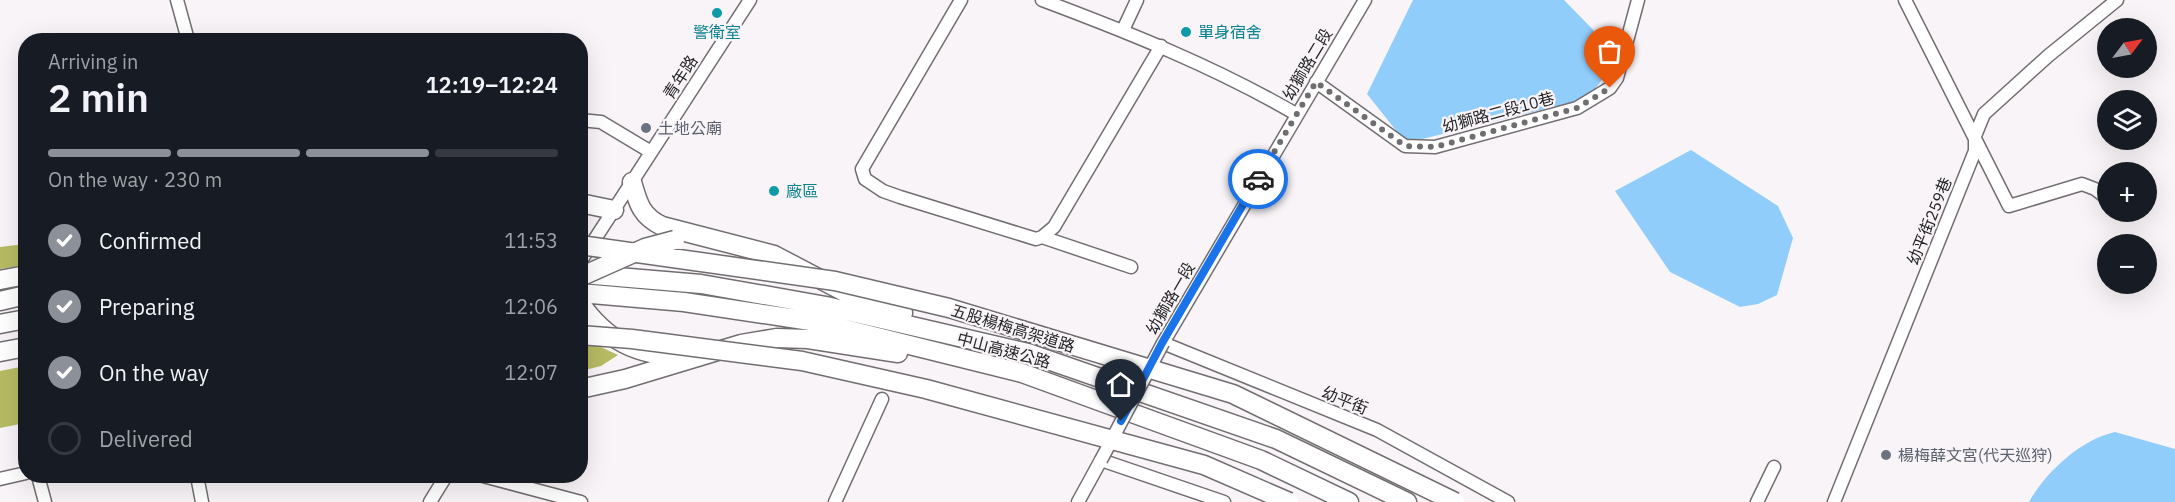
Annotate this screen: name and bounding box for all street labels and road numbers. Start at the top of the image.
street label: 幼獅路二段 [1278,25,1336,103]
street label: 青年路 [659,51,701,103]
street label: 幼獅路二段10巷 [1440,87,1556,137]
street label: 幼平街259巷 [1902,174,1956,268]
street label: 幼獅路一段 [1141,258,1199,338]
street label: 五股楊梅高架道路 [949,300,1077,356]
street label: 中山高速公路 [955,328,1053,372]
street label: 幼平街 [1319,382,1371,418]

